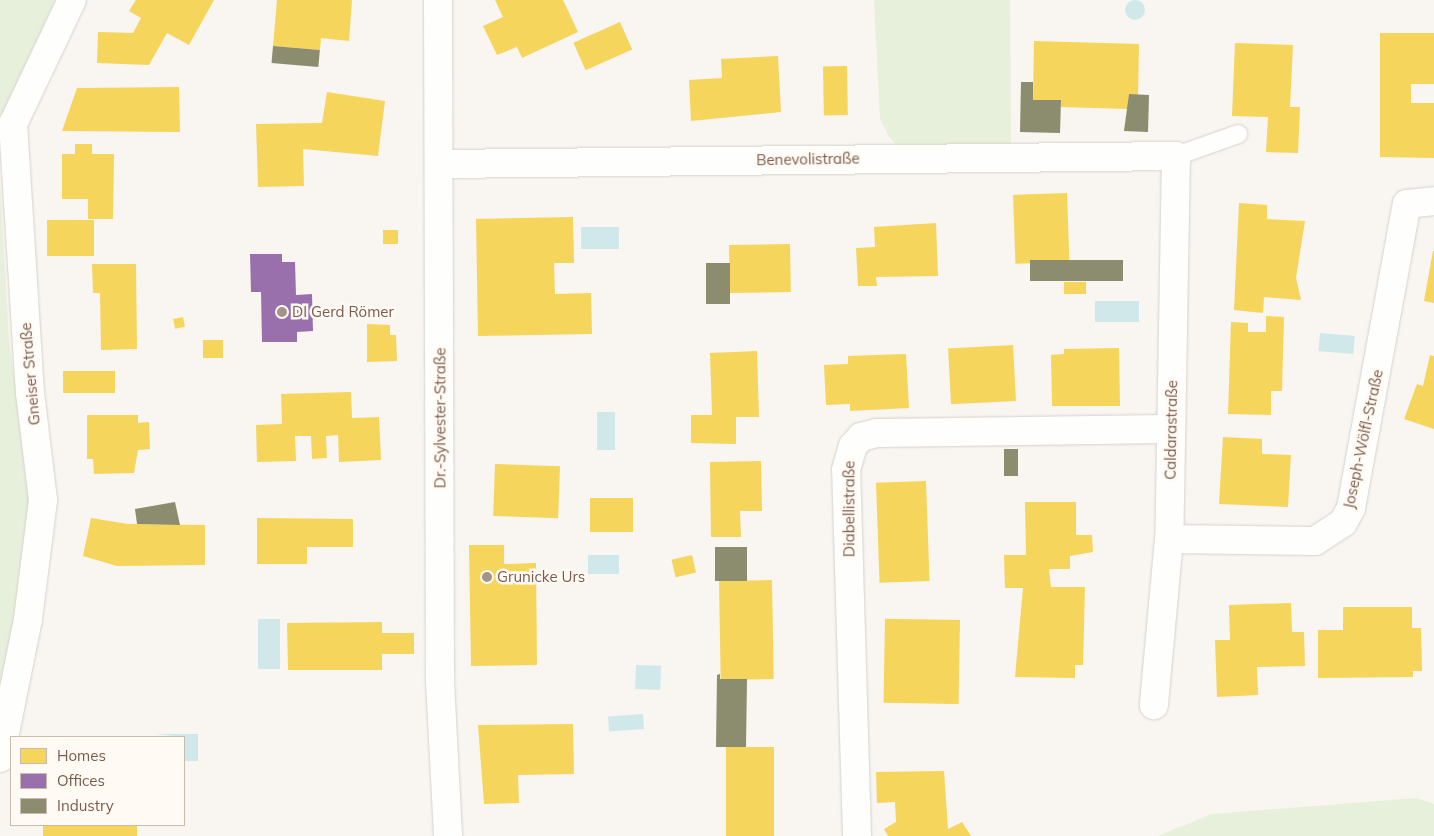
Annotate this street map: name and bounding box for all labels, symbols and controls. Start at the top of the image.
street label: Benevolistraße [756,149,860,169]
place label: DI Gerd Römer [292,303,394,321]
marker: DI Gerd Römer [276,306,288,318]
street label: Gneiser Straße [17,322,43,426]
street label: Dr.-Sylvester-Straße [431,348,449,488]
street label: Joseph-Wölfl-Straße [1339,368,1387,510]
street label: Caldarastraße [1161,380,1181,480]
street label: Diabellistraße [840,461,858,557]
place label: Grunicke Urs [497,568,585,586]
marker: Grunicke Urs [481,571,493,583]
legend [10,736,185,826]
text: Homes [57,746,106,765]
text: Offices [57,771,105,790]
text: Industry [57,796,114,815]

